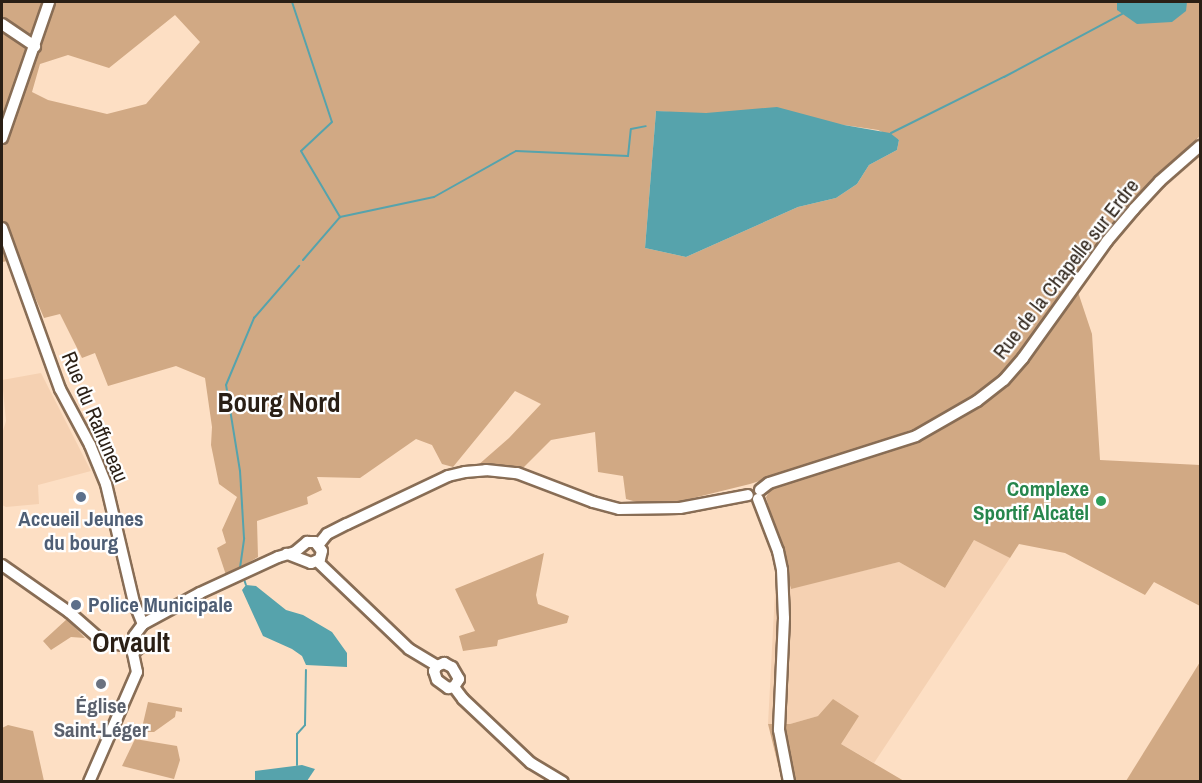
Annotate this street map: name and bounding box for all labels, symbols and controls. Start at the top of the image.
street label: Rue de la Chapelle sur Erdre [988,174,1144,364]
street label: Rue du Raffuneau [56,348,134,486]
district label: Bourg Nord [218,387,340,419]
place label: Complexe Sportif Alcatel [972,476,1089,526]
marker: Accueil Jeunes du bourg [74,490,88,504]
marker: Complexe Sportif Alcatel [1094,494,1108,508]
place label: Accueil Jeunes du bourg [18,506,144,556]
place label: Police Municipale [88,592,233,618]
marker: Police Municipale [69,598,83,612]
district label: Orvault [92,627,170,659]
marker: Église Saint-Léger [94,677,108,691]
place label: Église Saint-Léger [54,693,148,743]

